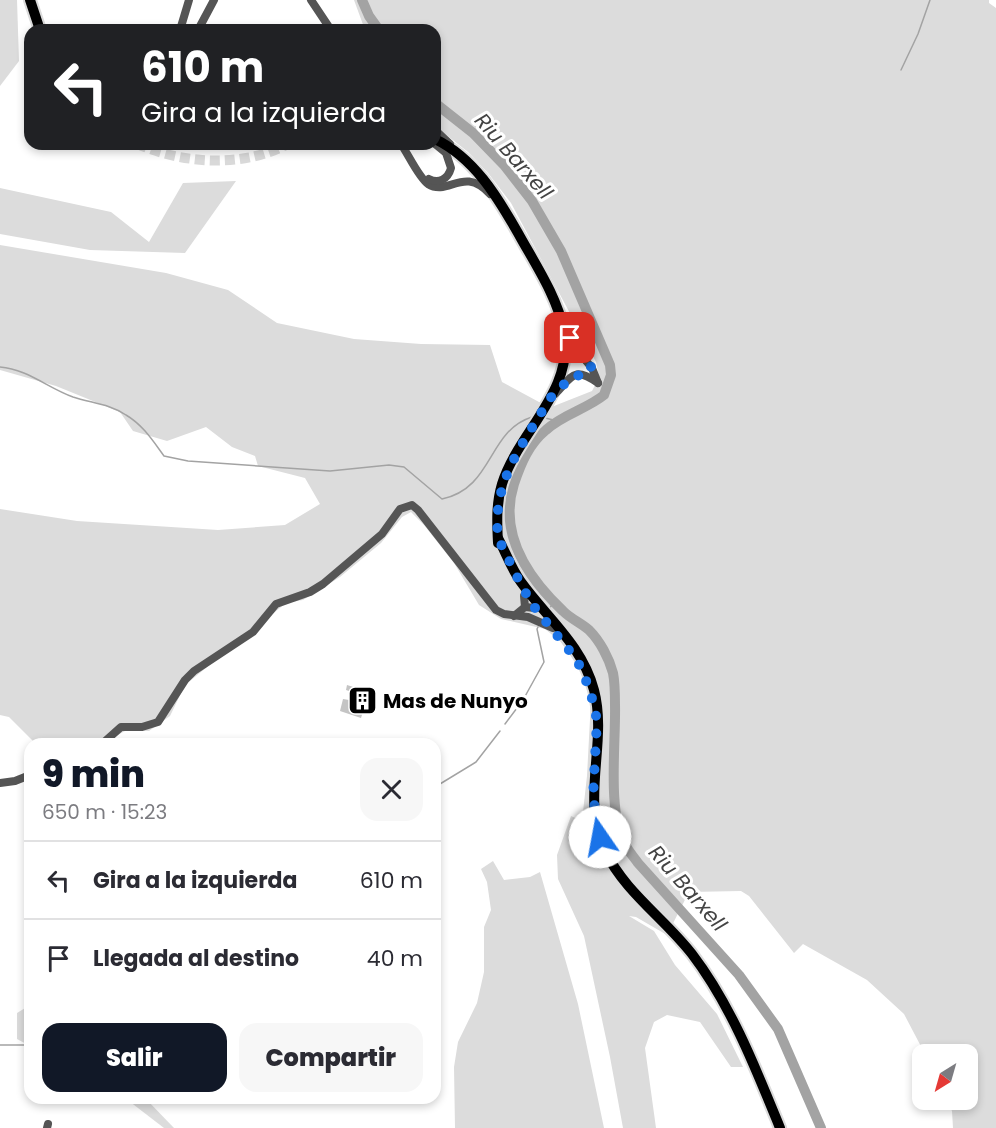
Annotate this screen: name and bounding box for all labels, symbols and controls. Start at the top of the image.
text: 610 m [141,38,264,97]
icon: left [42,48,120,126]
text: Gira a la izquierda [141,94,386,131]
water label: Riu Barxell [468,107,560,206]
pin [544,312,595,363]
icon: arrive [553,321,586,354]
building icon: Mas de Nunyo [346,685,378,717]
place label: Mas de Nunyo [383,687,528,715]
text: 9 min [42,749,145,800]
button: close [360,758,423,821]
text: 650 m · 15:23 [42,798,167,826]
position arrow [568,805,632,869]
water label: Riu Barxell [642,839,734,938]
icon: left [42,864,75,897]
text: Gira a la izquierda [93,865,297,896]
text: 610 m [360,865,423,896]
icon: arrive [42,942,75,975]
text: Llegada al destino [93,943,299,974]
text: 40 m [367,943,423,974]
button: Salir [42,1023,227,1092]
button: Compartir [239,1023,423,1092]
north arrow [912,1044,978,1110]
map controls [912,1044,978,1110]

